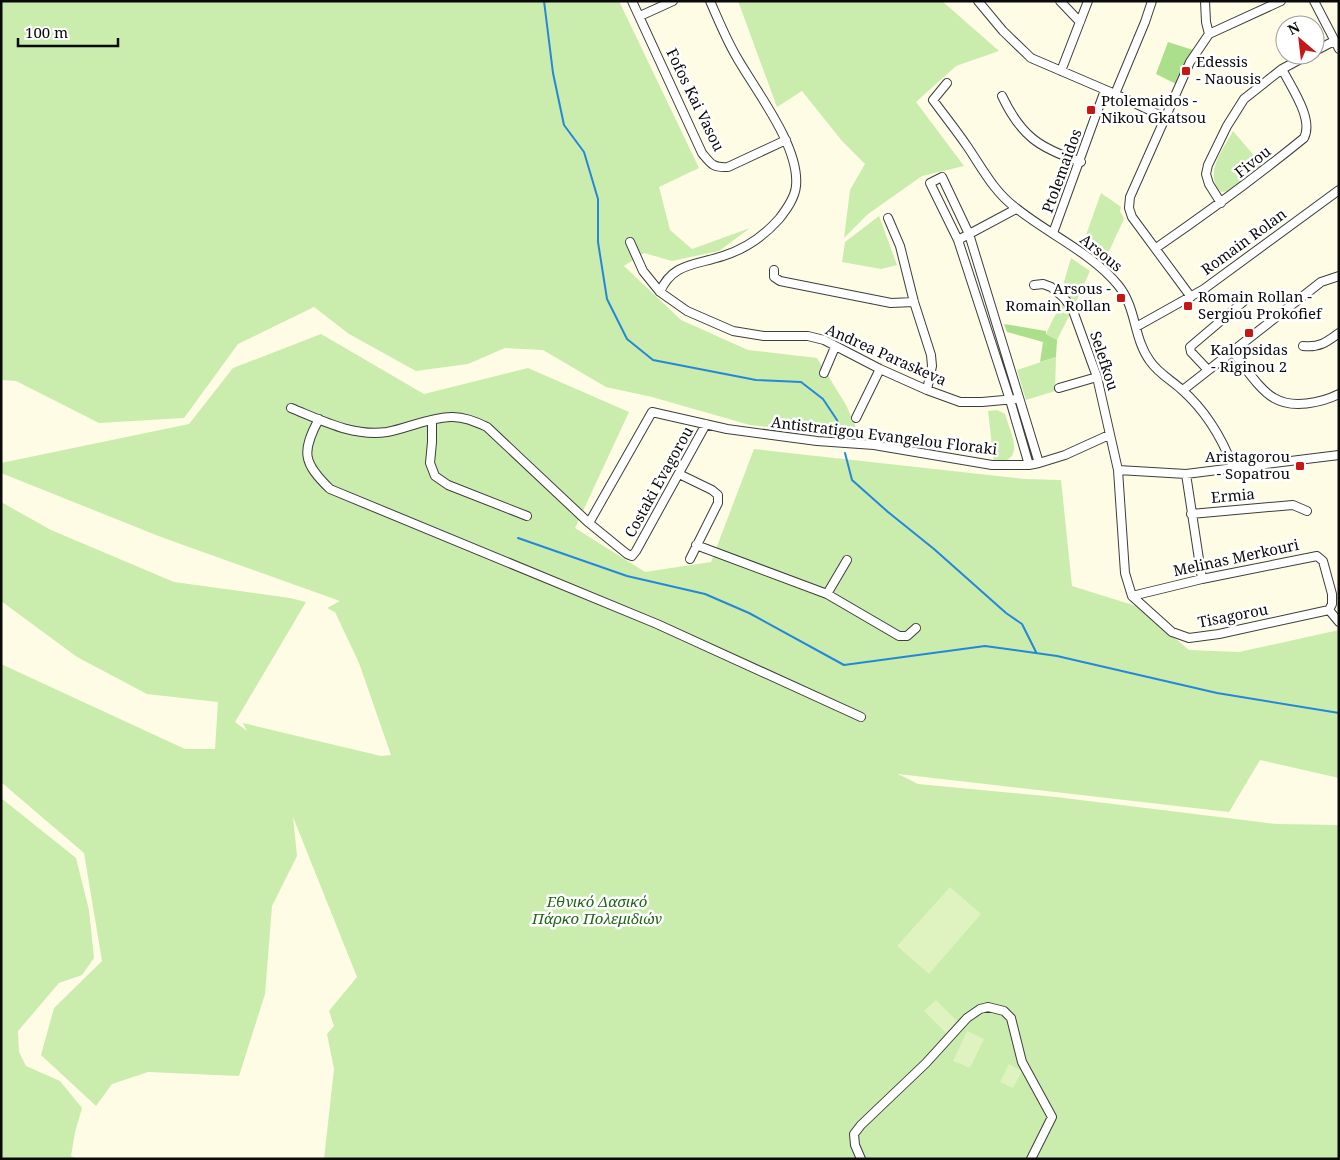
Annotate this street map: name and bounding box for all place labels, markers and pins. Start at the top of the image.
place label: Edessis - Naousis [1196,51,1261,88]
marker: Edessis - Naousis [1180,65,1192,77]
place label: Ptolemaidos - Nikou Gkatsou [1101,90,1206,127]
marker: Ptolemaidos - Nikou Gkatsou [1085,104,1097,116]
place label: Arsous - Romain Rollan [1006,278,1111,315]
place label: Romain Rollan - Sergiou Prokofief [1198,286,1323,323]
marker: Arsous - Romain Rollan [1115,292,1127,304]
marker: Romain Rollan - Sergiou Prokofief [1182,300,1194,312]
marker: Kalopsidas - Riginou 2 [1243,327,1255,339]
place label: Kalopsidas - Riginou 2 [1210,339,1288,376]
place label: Aristagorou - Sopatrou [1205,446,1290,483]
marker: Aristagorou - Sopatrou [1294,460,1306,472]

